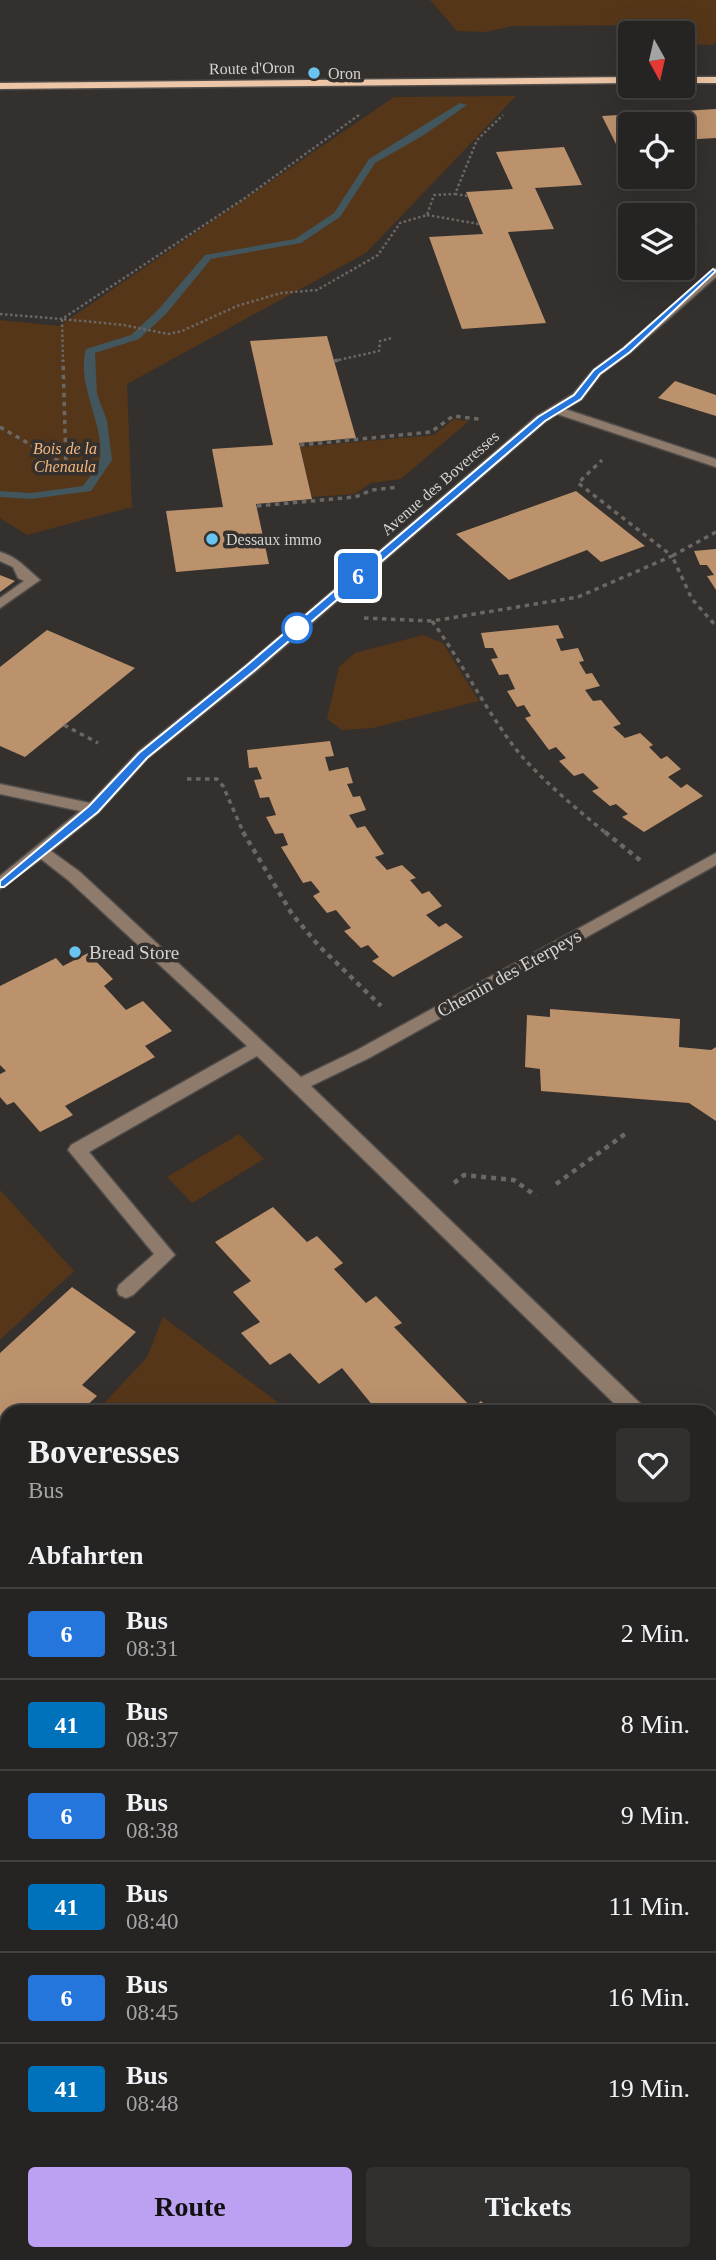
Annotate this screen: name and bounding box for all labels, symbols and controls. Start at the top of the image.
north arrow [618,21,695,98]
map controls [618,21,695,280]
street label: Route d'Oron [209,59,295,77]
marker: Oron [306,65,322,81]
place label: Oron [328,65,361,82]
button: locate [618,112,695,189]
button: layers [618,203,695,280]
street label: Avenue des Boveresses [378,427,502,539]
park label: Bois de la Chenaula [33,440,97,475]
marker: Dessaux immo [204,531,220,547]
place label: Dessaux immo [226,531,322,548]
line badge: 6 [335,553,381,599]
text: 6 [352,563,364,589]
unlabelled marker [282,613,312,643]
street label: Chemin des Eterpeys [433,925,585,1021]
place label: Bread Store [89,942,179,963]
marker: Bread Store [67,944,83,960]
button: heart [616,1428,690,1502]
text: Boveresses [28,1434,180,1470]
text: Bus [28,1478,64,1503]
text: Abfahrten [28,1541,144,1570]
text: Bus [126,1606,168,1635]
text: 2 Min. [621,1619,690,1648]
text: 6 [61,1621,73,1647]
text: 08:31 [126,1636,178,1661]
text: Bus [126,1697,168,1726]
text: 8 Min. [621,1710,690,1739]
text: 41 [55,1712,79,1738]
text: 08:37 [126,1727,178,1752]
text: Bus [126,1788,168,1817]
text: 9 Min. [621,1801,690,1830]
text: 6 [61,1803,73,1829]
text: 08:38 [126,1818,178,1843]
text: Bus [126,1879,168,1908]
text: 11 Min. [609,1892,690,1921]
text: 41 [55,1894,79,1920]
text: 08:40 [126,1909,178,1934]
text: Bus [126,1970,168,1999]
text: 16 Min. [608,1983,690,2012]
text: 6 [61,1985,73,2011]
text: 08:45 [126,2000,178,2025]
text: Bus [126,2061,168,2090]
text: 19 Min. [608,2074,690,2103]
text: 41 [55,2076,79,2102]
text: 08:48 [126,2091,178,2116]
button: Route [28,2167,352,2247]
button: Tickets [366,2167,690,2247]

